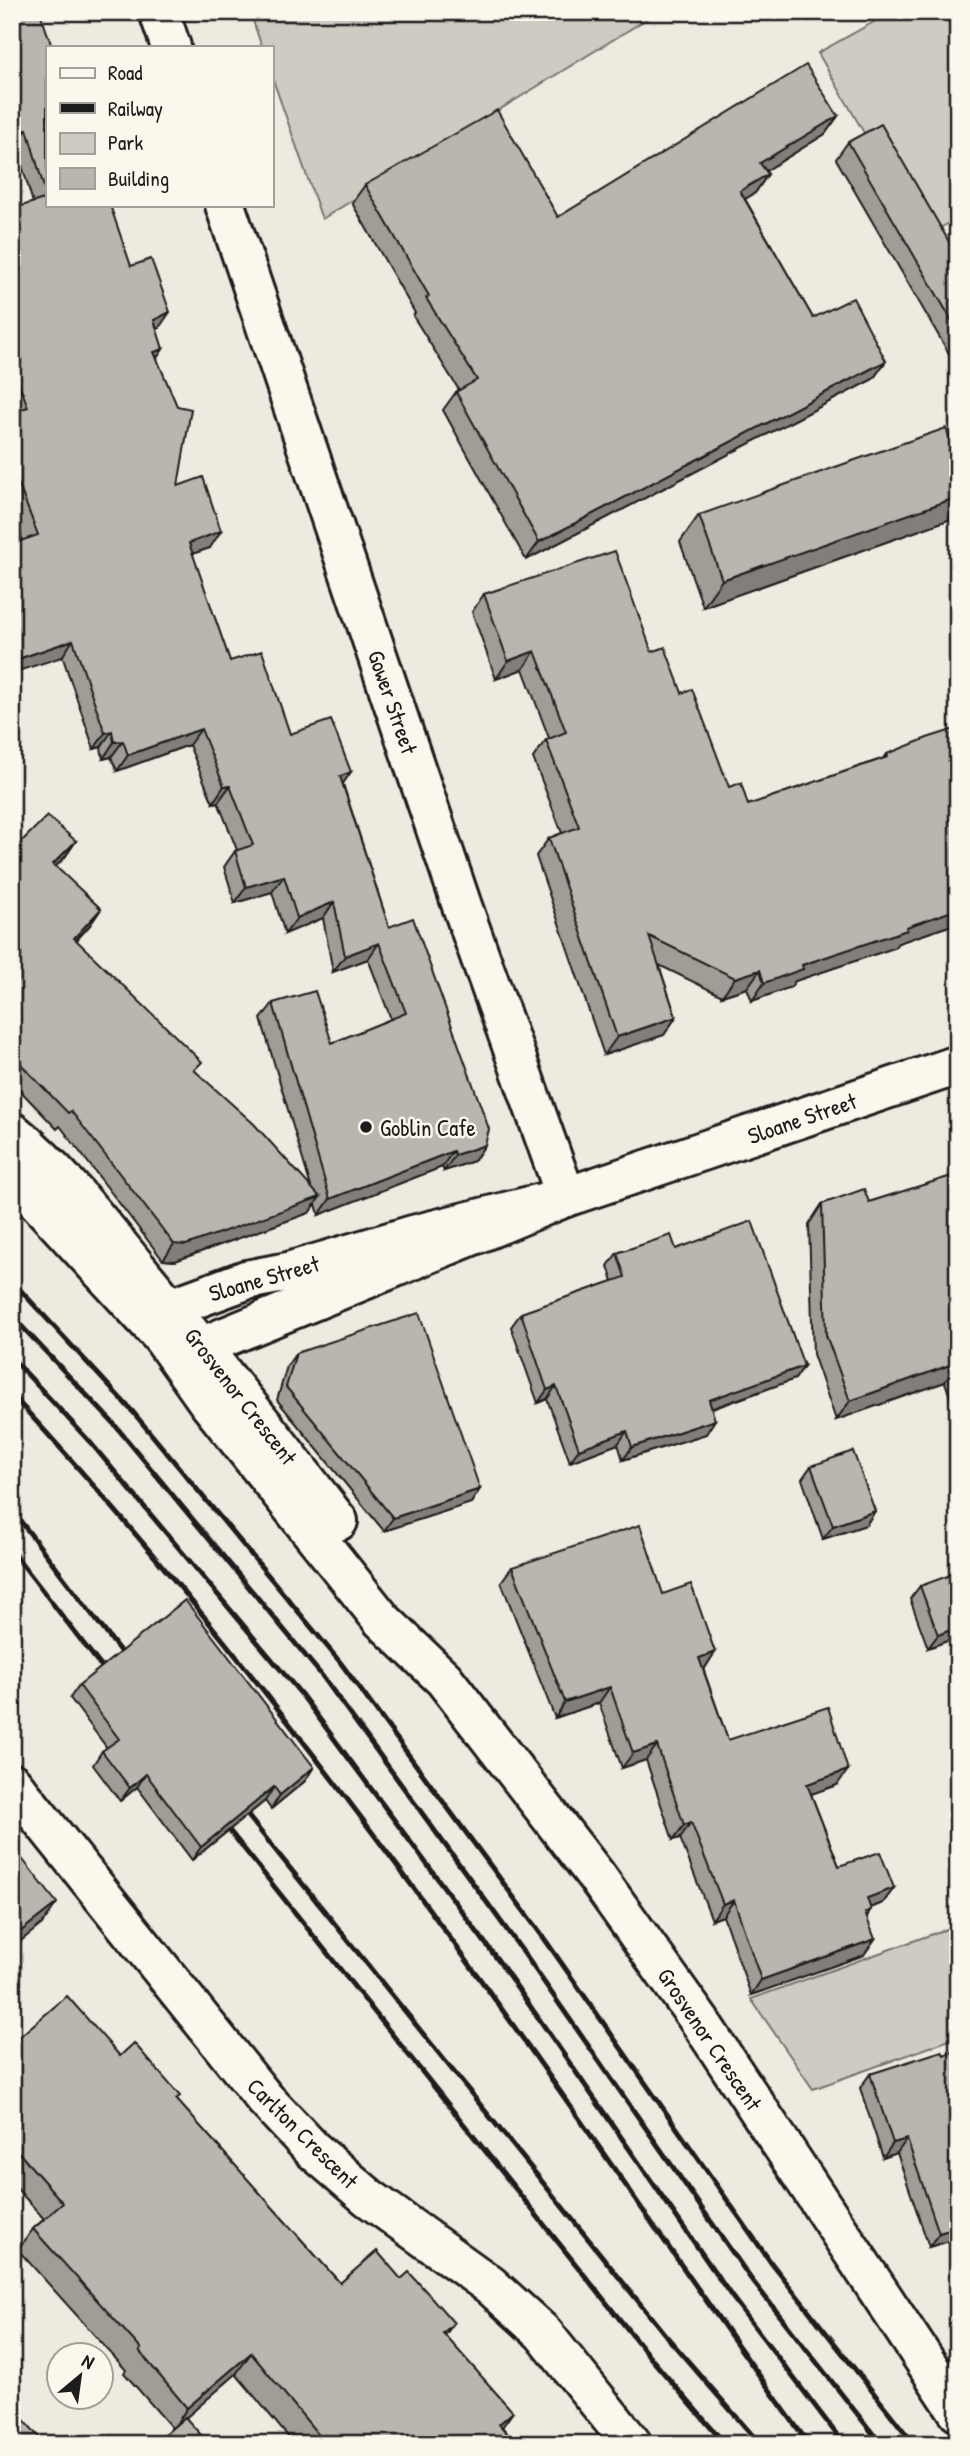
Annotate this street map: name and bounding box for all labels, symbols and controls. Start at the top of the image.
legend [46,46,273,206]
text: Road [108,58,142,87]
text: Railway [108,94,163,123]
text: Park [108,128,143,157]
text: Building [108,164,169,193]
street label: Gower Street [361,646,426,759]
street label: Sloane Street [743,1085,862,1151]
place label: Goblin Cafe [380,1112,476,1143]
marker: Goblin Cafe [358,1119,374,1135]
street label: Sloane Street [205,1247,324,1309]
street label: Grosvenor Crescent [178,1321,305,1472]
street label: Grosvenor Crescent [651,1962,770,2117]
street label: Carlton Crescent [241,2071,366,2196]
north arrow [46,2340,116,2410]
text: N [78,2347,99,2375]

